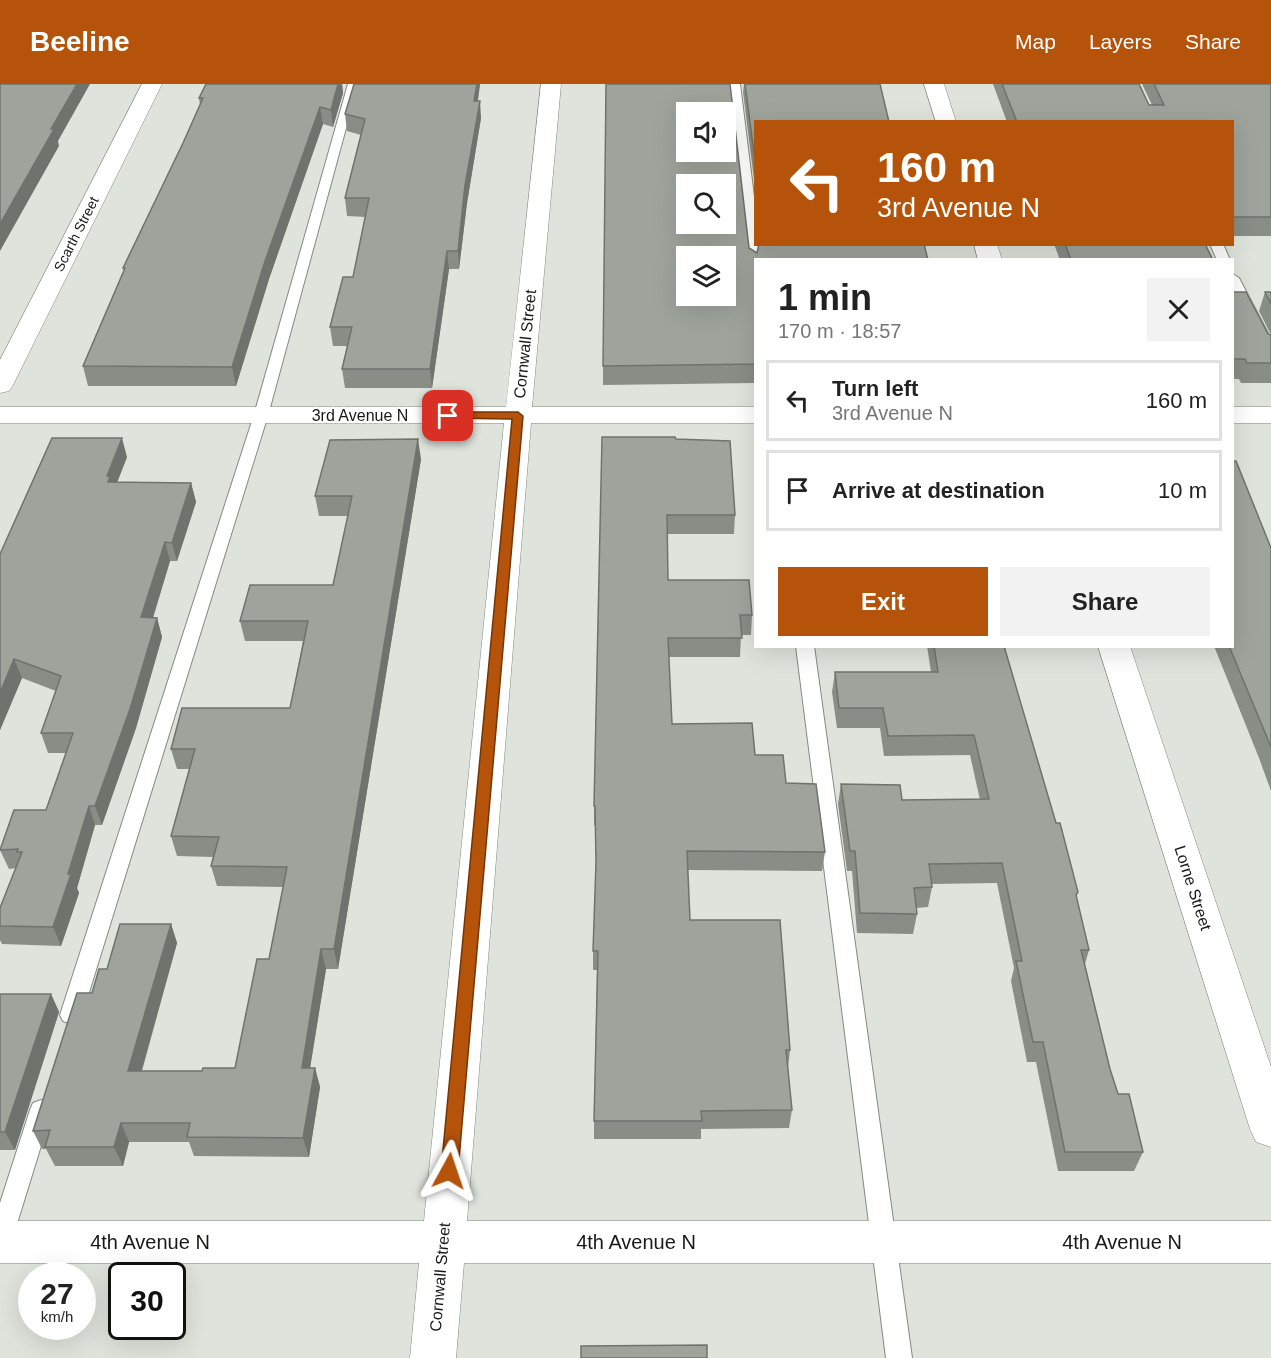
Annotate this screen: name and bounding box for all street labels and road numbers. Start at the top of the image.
street label: Scarth Street [50,194,102,274]
street label: Cornwall Street [511,288,539,399]
street label: 3rd Avenue N [312,407,408,424]
street label: Lorne Street [1171,843,1215,933]
street label: Cornwall Street [427,1221,453,1332]
street label: 4th Avenue N [90,1231,210,1253]
street label: 4th Avenue N [576,1231,696,1253]
street label: 4th Avenue N [1062,1231,1182,1253]

